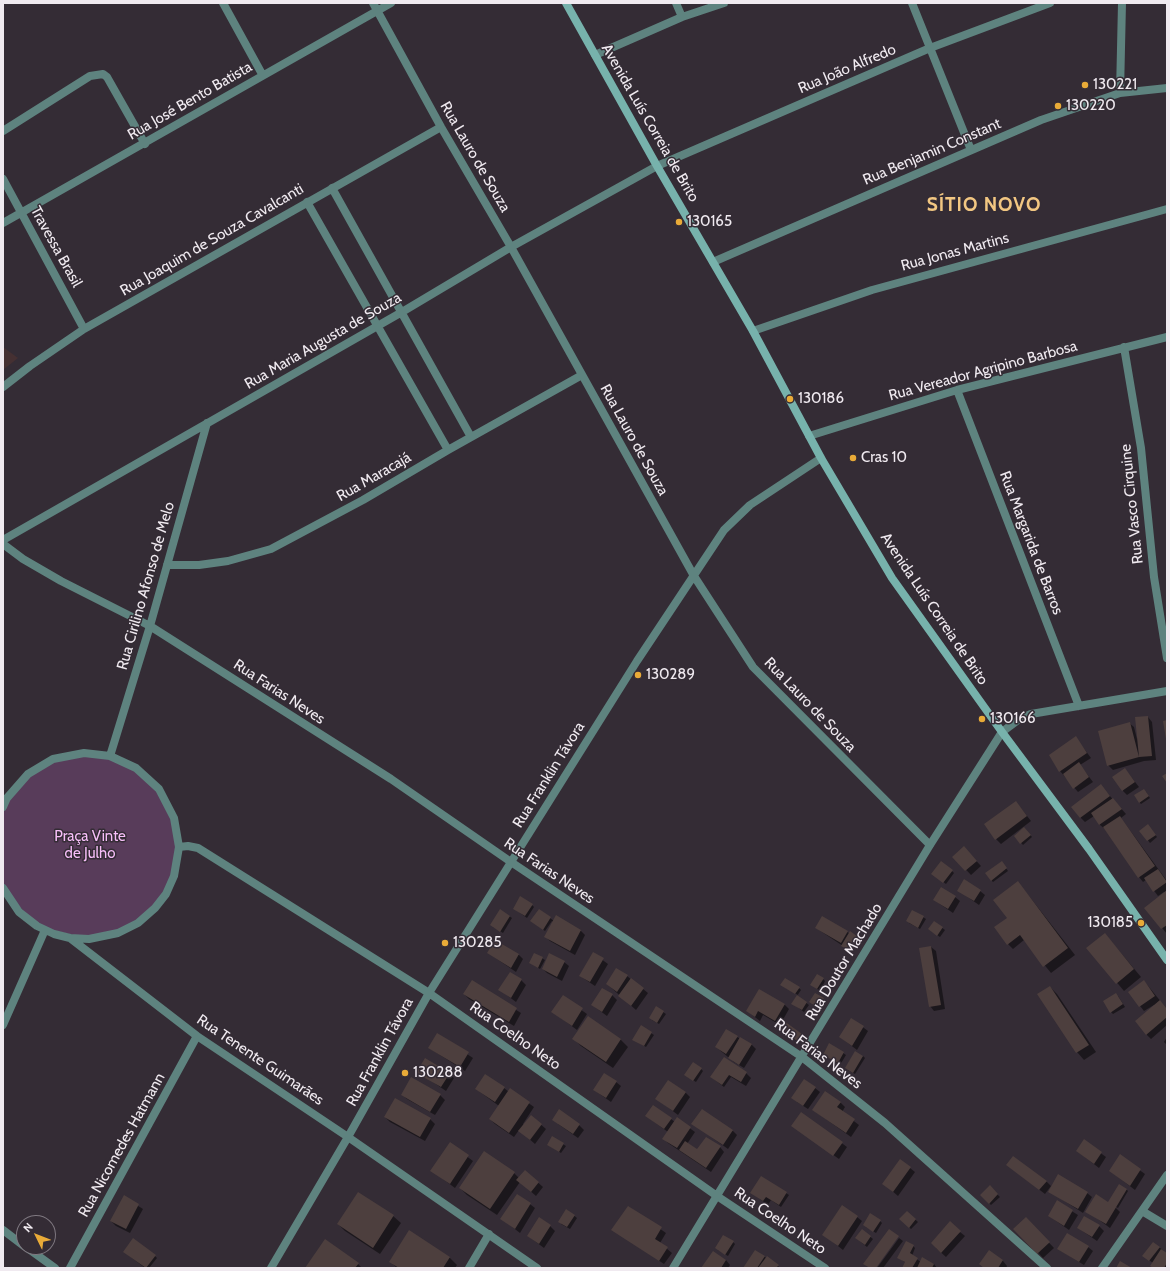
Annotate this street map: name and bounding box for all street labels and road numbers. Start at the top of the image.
street label: Rua João Alfredo [795,40,899,98]
street label: Avenida Luís Correia de Brito [597,41,703,205]
street label: Rua José Bento Batista [125,58,255,144]
street label: Rua Lauro de Souza [436,99,514,215]
street label: Rua Benjamin Constant [860,115,1004,189]
street label: Rua Joaquim de Souza Cavalcanti [117,180,307,300]
street label: Travessa Brasil [26,203,86,291]
street label: Rua Jonas Martins [899,229,1011,275]
street label: Rua Maria Augusta de Souza [242,289,404,393]
street label: Rua Vereador Agripino Barbosa [887,337,1079,405]
street label: Rua Lauro de Souza [596,381,672,499]
street label: Rua Vasco Cirquine [1117,443,1147,565]
street label: Rua Maracajá [334,449,414,505]
street label: Rua Margarida de Barros [995,469,1067,617]
street label: Rua Cirilino Afonso de Melo [113,500,179,672]
street label: Avenida Luís Correia de Brito [876,530,992,688]
street label: Rua Lauro de Souza [760,654,860,756]
street label: Rua Farias Neves [230,656,328,728]
street label: Rua Franklin Távora [509,719,589,831]
street label: Rua Farias Neves [500,834,598,908]
street label: Rua Doutor Machado [802,900,886,1024]
street label: Rua Franklin Távora [343,995,417,1109]
street label: Rua Coelho Neto [466,998,564,1074]
street label: Rua Tenente Guimarães [193,1011,327,1109]
street label: Rua Farias Neves [771,1015,865,1093]
street label: Rua Nicomedes Hatmann [75,1070,169,1220]
street label: Rua Coelho Neto [731,1184,829,1258]

